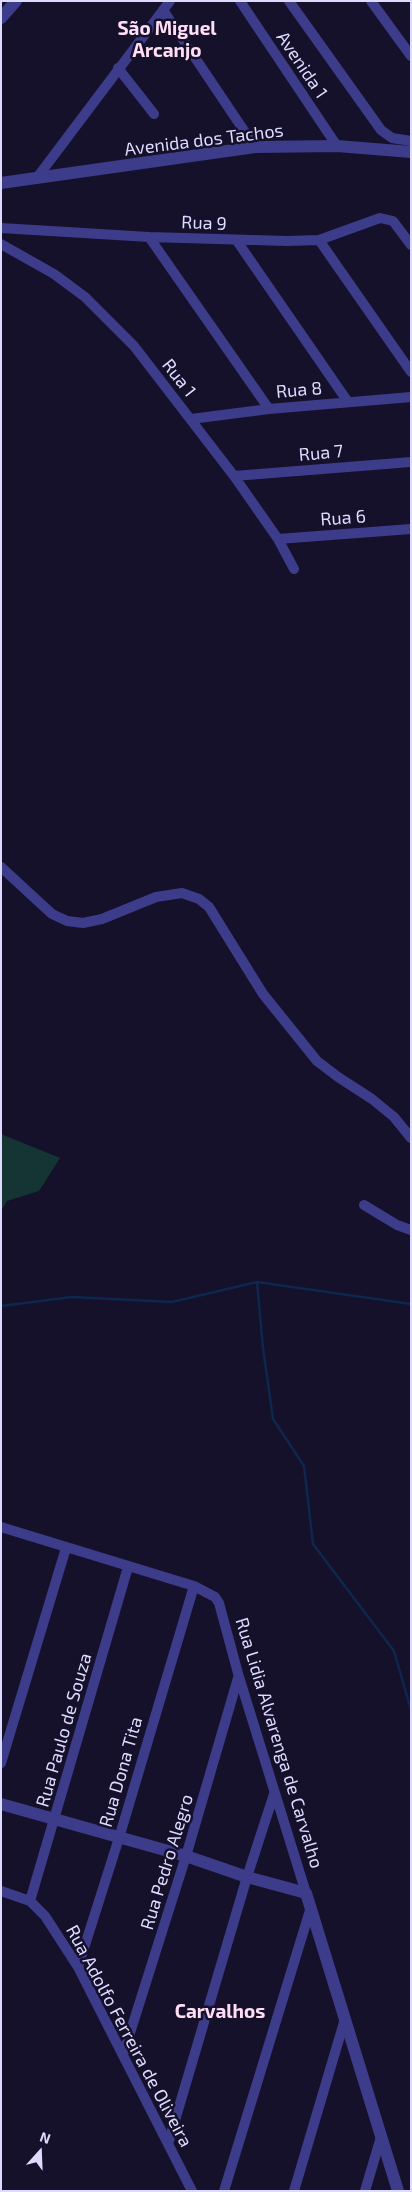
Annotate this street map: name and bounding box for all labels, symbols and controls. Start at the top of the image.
district label: São Miguel Arcanjo [117,18,217,62]
street label: Avenida 1 [272,27,332,103]
street label: Avenida dos Tachos [123,120,285,160]
street label: Rua 9 [181,211,227,235]
street label: Rua 1 [157,355,201,401]
street label: Rua 8 [275,377,323,403]
street label: Rua 7 [298,440,344,466]
street label: Rua 6 [320,506,366,530]
street label: Rua Lidia Alvarenga de Carvalho [231,1615,327,1871]
street label: Rua Paulo de Souza [32,1651,96,1809]
street label: Rua Dona Tita [95,1714,147,1830]
street label: Rua Pedro Alegro [136,1792,198,1932]
street label: Rua Adolfo Ferreira de Oliveira [61,1921,197,2151]
district label: Carvalhos [175,2001,265,2023]
north arrow [15,2127,65,2177]
text: N [38,2128,53,2147]

